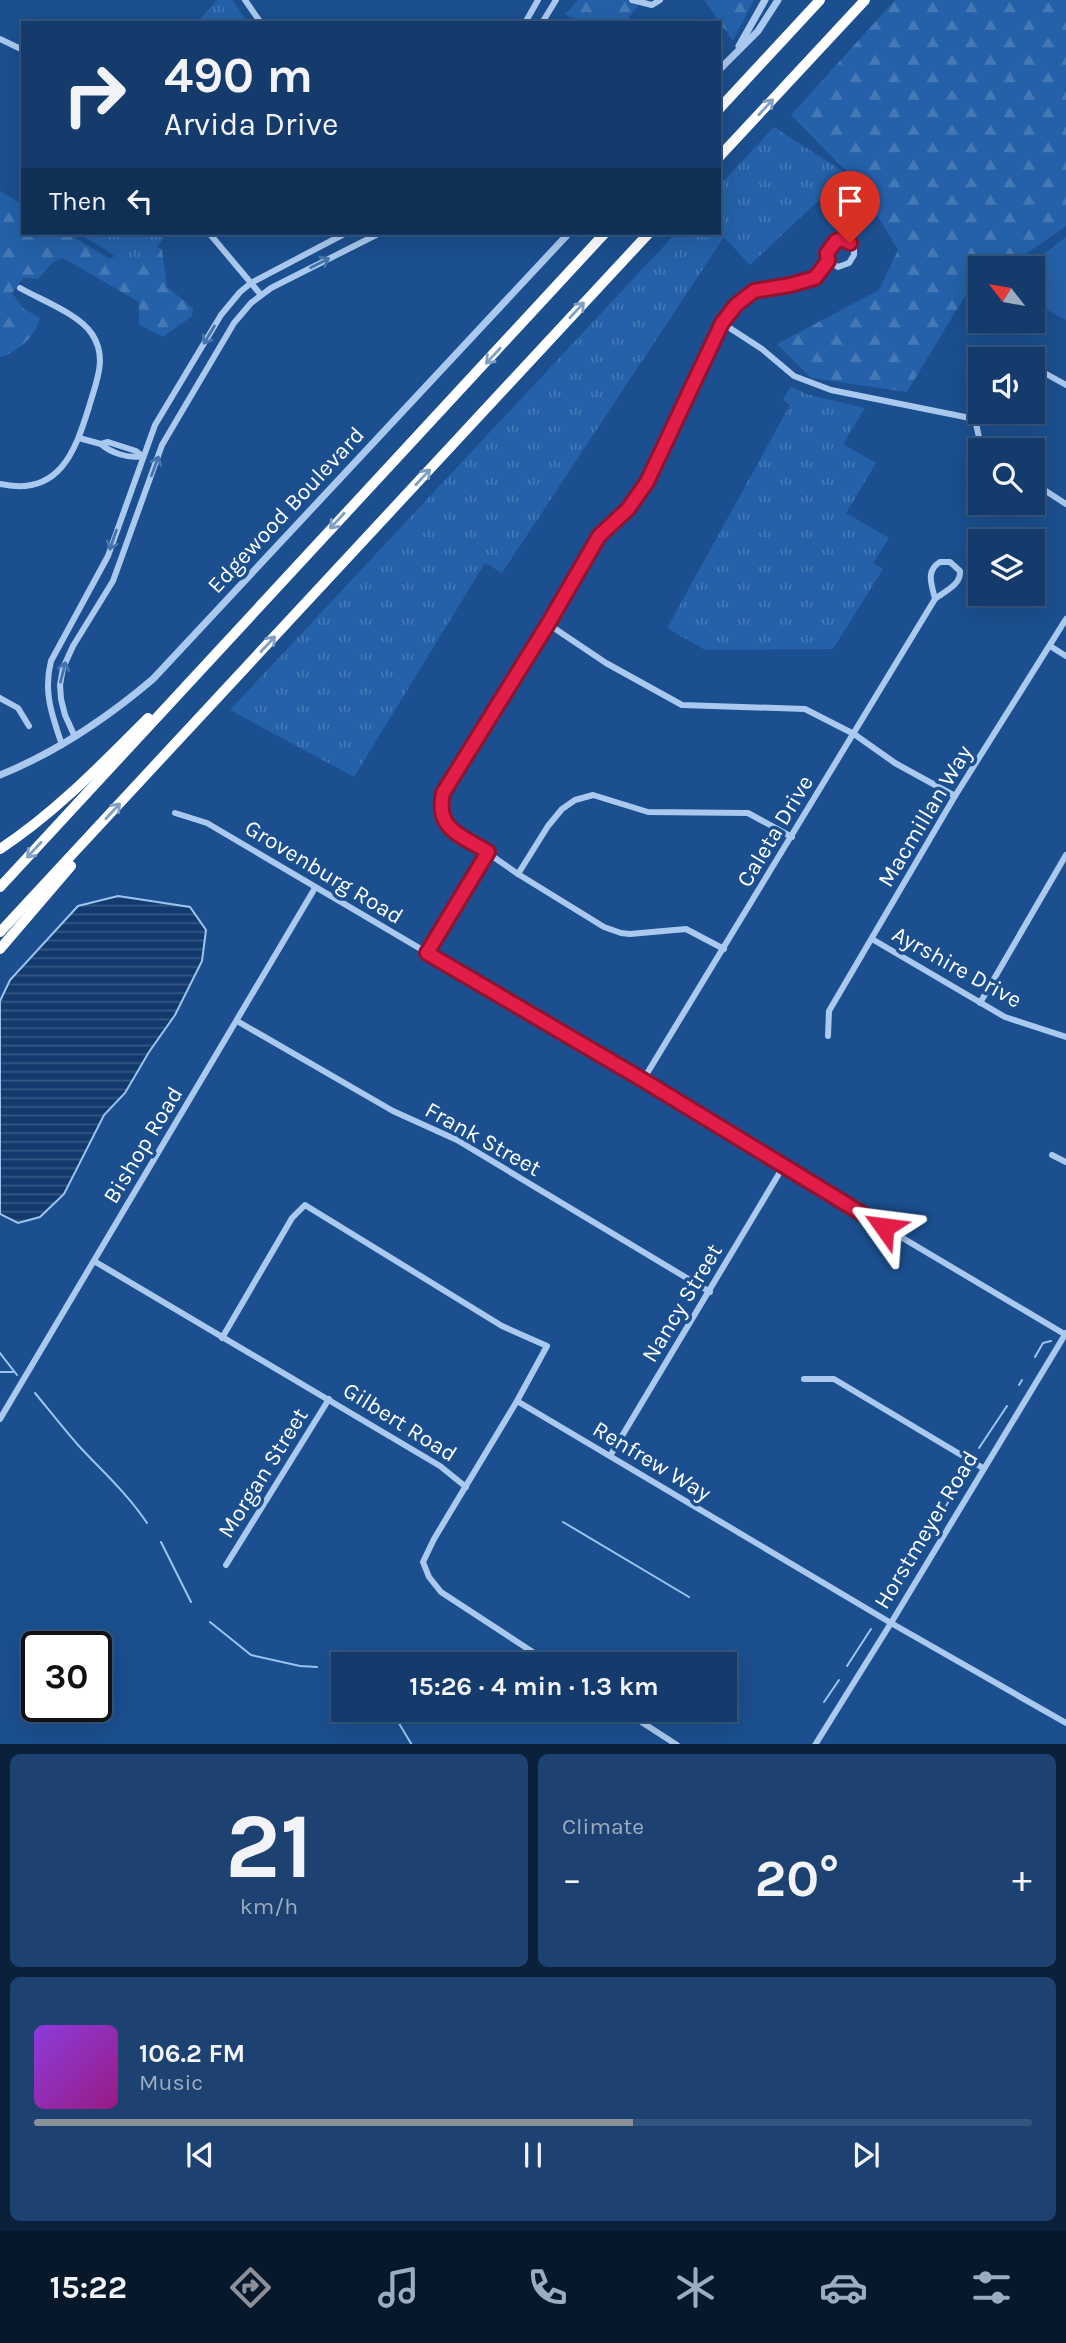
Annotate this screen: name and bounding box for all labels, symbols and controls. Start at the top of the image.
text: 490 m [164,47,313,104]
icon: right [49,49,140,140]
one-way arrow [757,99,774,116]
text: Arvida Drive [164,106,338,143]
pin [820,171,880,243]
icon: left [121,182,159,220]
icon: arrive [831,182,869,220]
text: Then [49,186,107,217]
one-way arrow [309,256,330,270]
north arrow [968,256,1045,332]
map controls [968,256,1045,606]
one-way arrow [569,302,586,319]
one-way arrow [202,325,216,345]
one-way arrow [485,347,502,364]
button: sound [968,347,1045,424]
street label: Edgewood Boulevard [202,421,370,599]
button: search [968,438,1045,515]
one-way arrow [150,455,162,477]
one-way arrow [414,469,431,486]
one-way arrow [329,512,346,529]
one-way arrow [106,529,118,551]
button: layers [968,529,1045,606]
one-way arrow [260,635,276,653]
one-way arrow [57,662,70,684]
street label: Macmillan Way [872,740,978,892]
street label: Caleta Drive [731,770,819,892]
one-way arrow [105,803,122,820]
street label: Grovenburg Road [240,814,408,930]
one-way arrow [25,841,42,858]
street label: Ayrshire Drive [888,920,1026,1014]
street label: Bishop Road [98,1082,188,1208]
street label: Frank Street [420,1096,546,1182]
position arrow [847,1190,921,1264]
street label: Nancy Street [636,1239,728,1367]
street label: Gilbert Road [338,1376,462,1468]
street label: Morgan Street [212,1403,314,1543]
street label: Renfrew Way [588,1415,716,1507]
street label: Horstmeyer Road [868,1446,984,1614]
speed limit sign: 30 [21,1631,112,1722]
text: 15:26 · 4 min · 1.3 km [409,1671,659,1702]
text: 21 [225,1794,313,1900]
text: Climate [562,1813,644,1840]
text: 20° [755,1848,839,1909]
text: − [562,1857,582,1902]
text: + [1012,1857,1032,1902]
text: km/h [240,1893,298,1920]
text: 106.2 FM [139,2038,245,2069]
text: Music [139,2069,203,2096]
icon: previous [181,2136,219,2174]
icon: pause [514,2136,552,2174]
icon: next [847,2136,885,2174]
icon: directions [226,2263,275,2312]
icon: music [374,2263,423,2312]
icon: phone [523,2263,572,2312]
icon: climate [671,2263,720,2312]
icon: car [819,2263,868,2312]
icon: filters [967,2263,1016,2312]
text: 15:22 [50,2269,127,2306]

